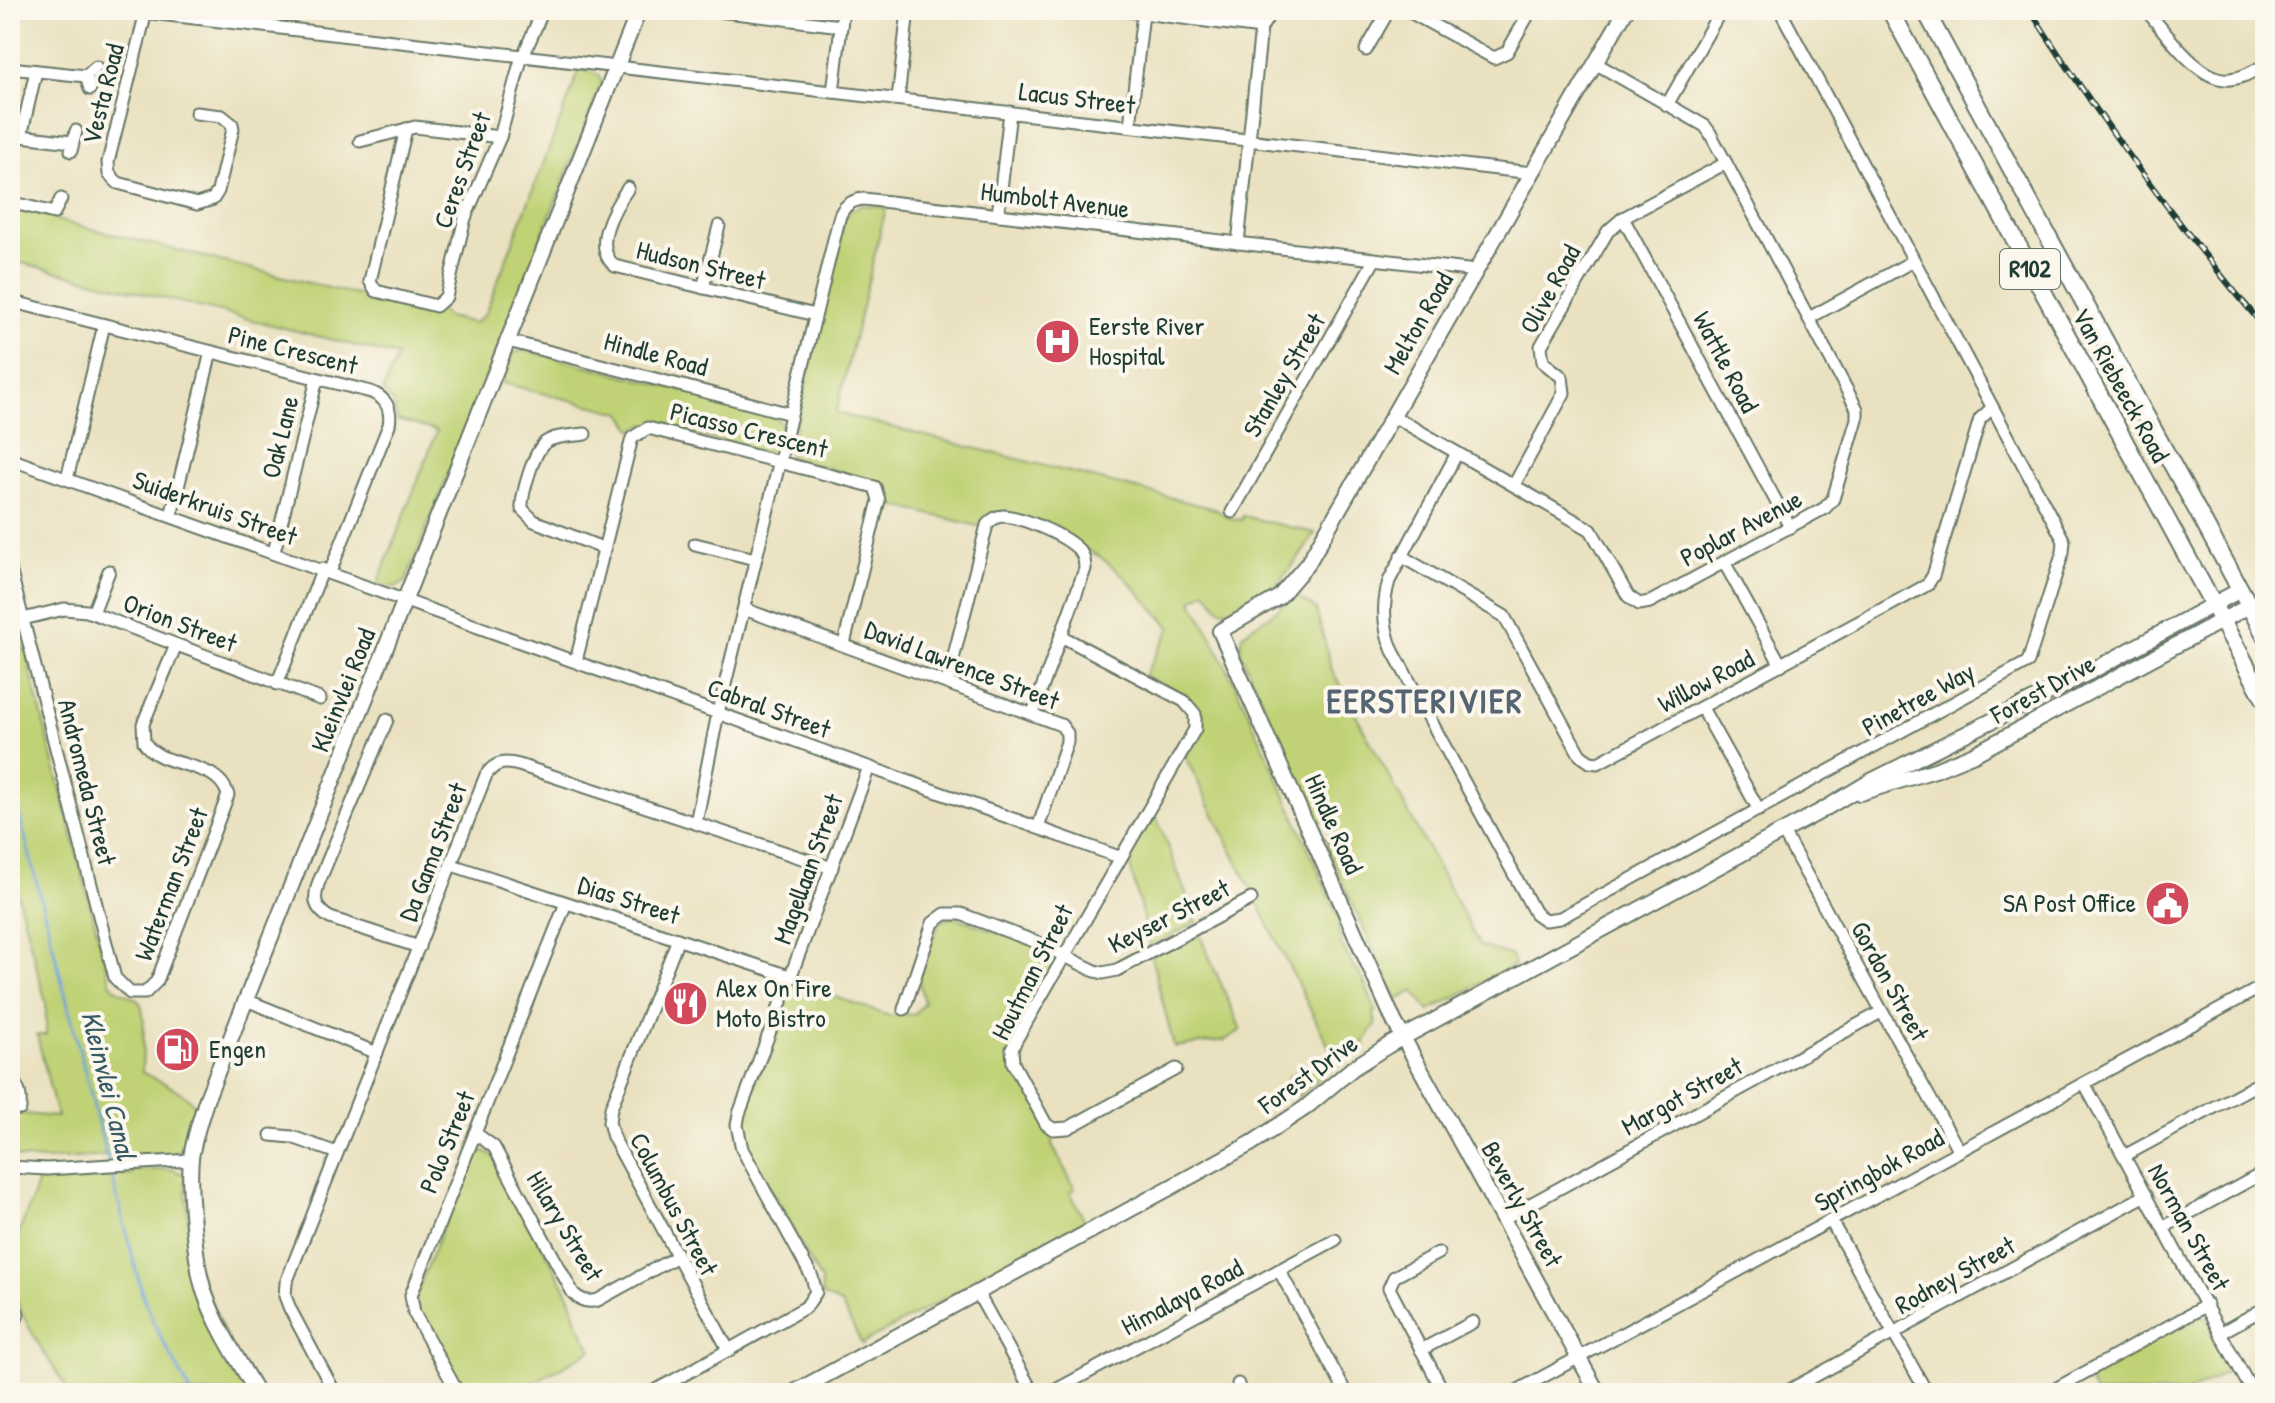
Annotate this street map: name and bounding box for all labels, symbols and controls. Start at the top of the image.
street label: Vesta Road [73,40,132,148]
street label: Lacus Street [1017,73,1138,122]
street label: Ceres Street [424,106,499,233]
street label: Humbolt Avenue [979,173,1131,226]
street label: Hudson Street [633,232,770,298]
street label: Olive Road [1511,238,1588,339]
road number: R102 [2000,249,2060,289]
street label: Melton Road [1374,265,1461,380]
street label: Van Riebeeck Road [2065,301,2178,468]
street label: Wattle Road [1685,305,1768,419]
street label: Stanley Street [1234,306,1334,443]
place label: Eerste River Hospital [1089,308,1205,373]
street label: Pine Crescent [225,317,362,383]
hospital icon: Eerste River Hospital [1034,317,1082,365]
street label: Hindle Road [601,323,712,384]
street label: Oak Lane [252,392,307,482]
street label: Picasso Crescent [667,393,832,466]
street label: Suiderkruis Street [128,462,303,554]
street label: Poplar Avenue [1674,481,1808,574]
street label: Orion Street [118,585,243,661]
street label: David Lawrence Street [860,611,1066,718]
street label: Kleinvlei Road [302,623,383,757]
street label: Willow Road [1652,641,1760,720]
street label: Forest Drive [1983,646,2101,732]
street label: Pinetree Way [1855,653,1980,744]
street label: Cabral Street [703,669,837,746]
district label: EERSTERIVIER [1326,678,1524,724]
street label: Andromeda Street [50,695,125,870]
street label: Hindle Road [1297,768,1372,879]
street label: Da Gama Street [390,777,475,926]
street label: Magellaan Street [764,788,851,949]
street label: Waterman Street [125,801,216,966]
street label: Dias Street [574,867,685,933]
street label: Keyser Street [1102,870,1236,961]
public building icon: SA Post Office [2143,879,2191,927]
place label: SA Post Office [2003,885,2136,920]
street label: Houtman Street [982,897,1081,1046]
street label: Gordon Street [1843,915,1938,1048]
place label: Alex On Fire Moto Bistro [716,970,832,1035]
restaurant icon: Alex On Fire Moto Bistro [661,979,709,1027]
water label: Kleinvlei Canal [72,1007,146,1165]
fuel station icon: Engen [154,1025,202,1073]
street label: Forest Drive [1250,1026,1364,1122]
place label: Engen [209,1031,266,1066]
street label: Margot Street [1615,1047,1749,1143]
street label: Polo Street [410,1085,483,1198]
street label: Springbok Road [1808,1120,1950,1219]
street label: Columbus Street [622,1126,727,1282]
street label: Beverly Street [1474,1135,1572,1274]
street label: Norman Street [2140,1157,2239,1298]
street label: Hilary Street [519,1164,613,1288]
street label: Rodney Street [1889,1227,2022,1322]
street label: Himalaya Road [1115,1250,1249,1343]

